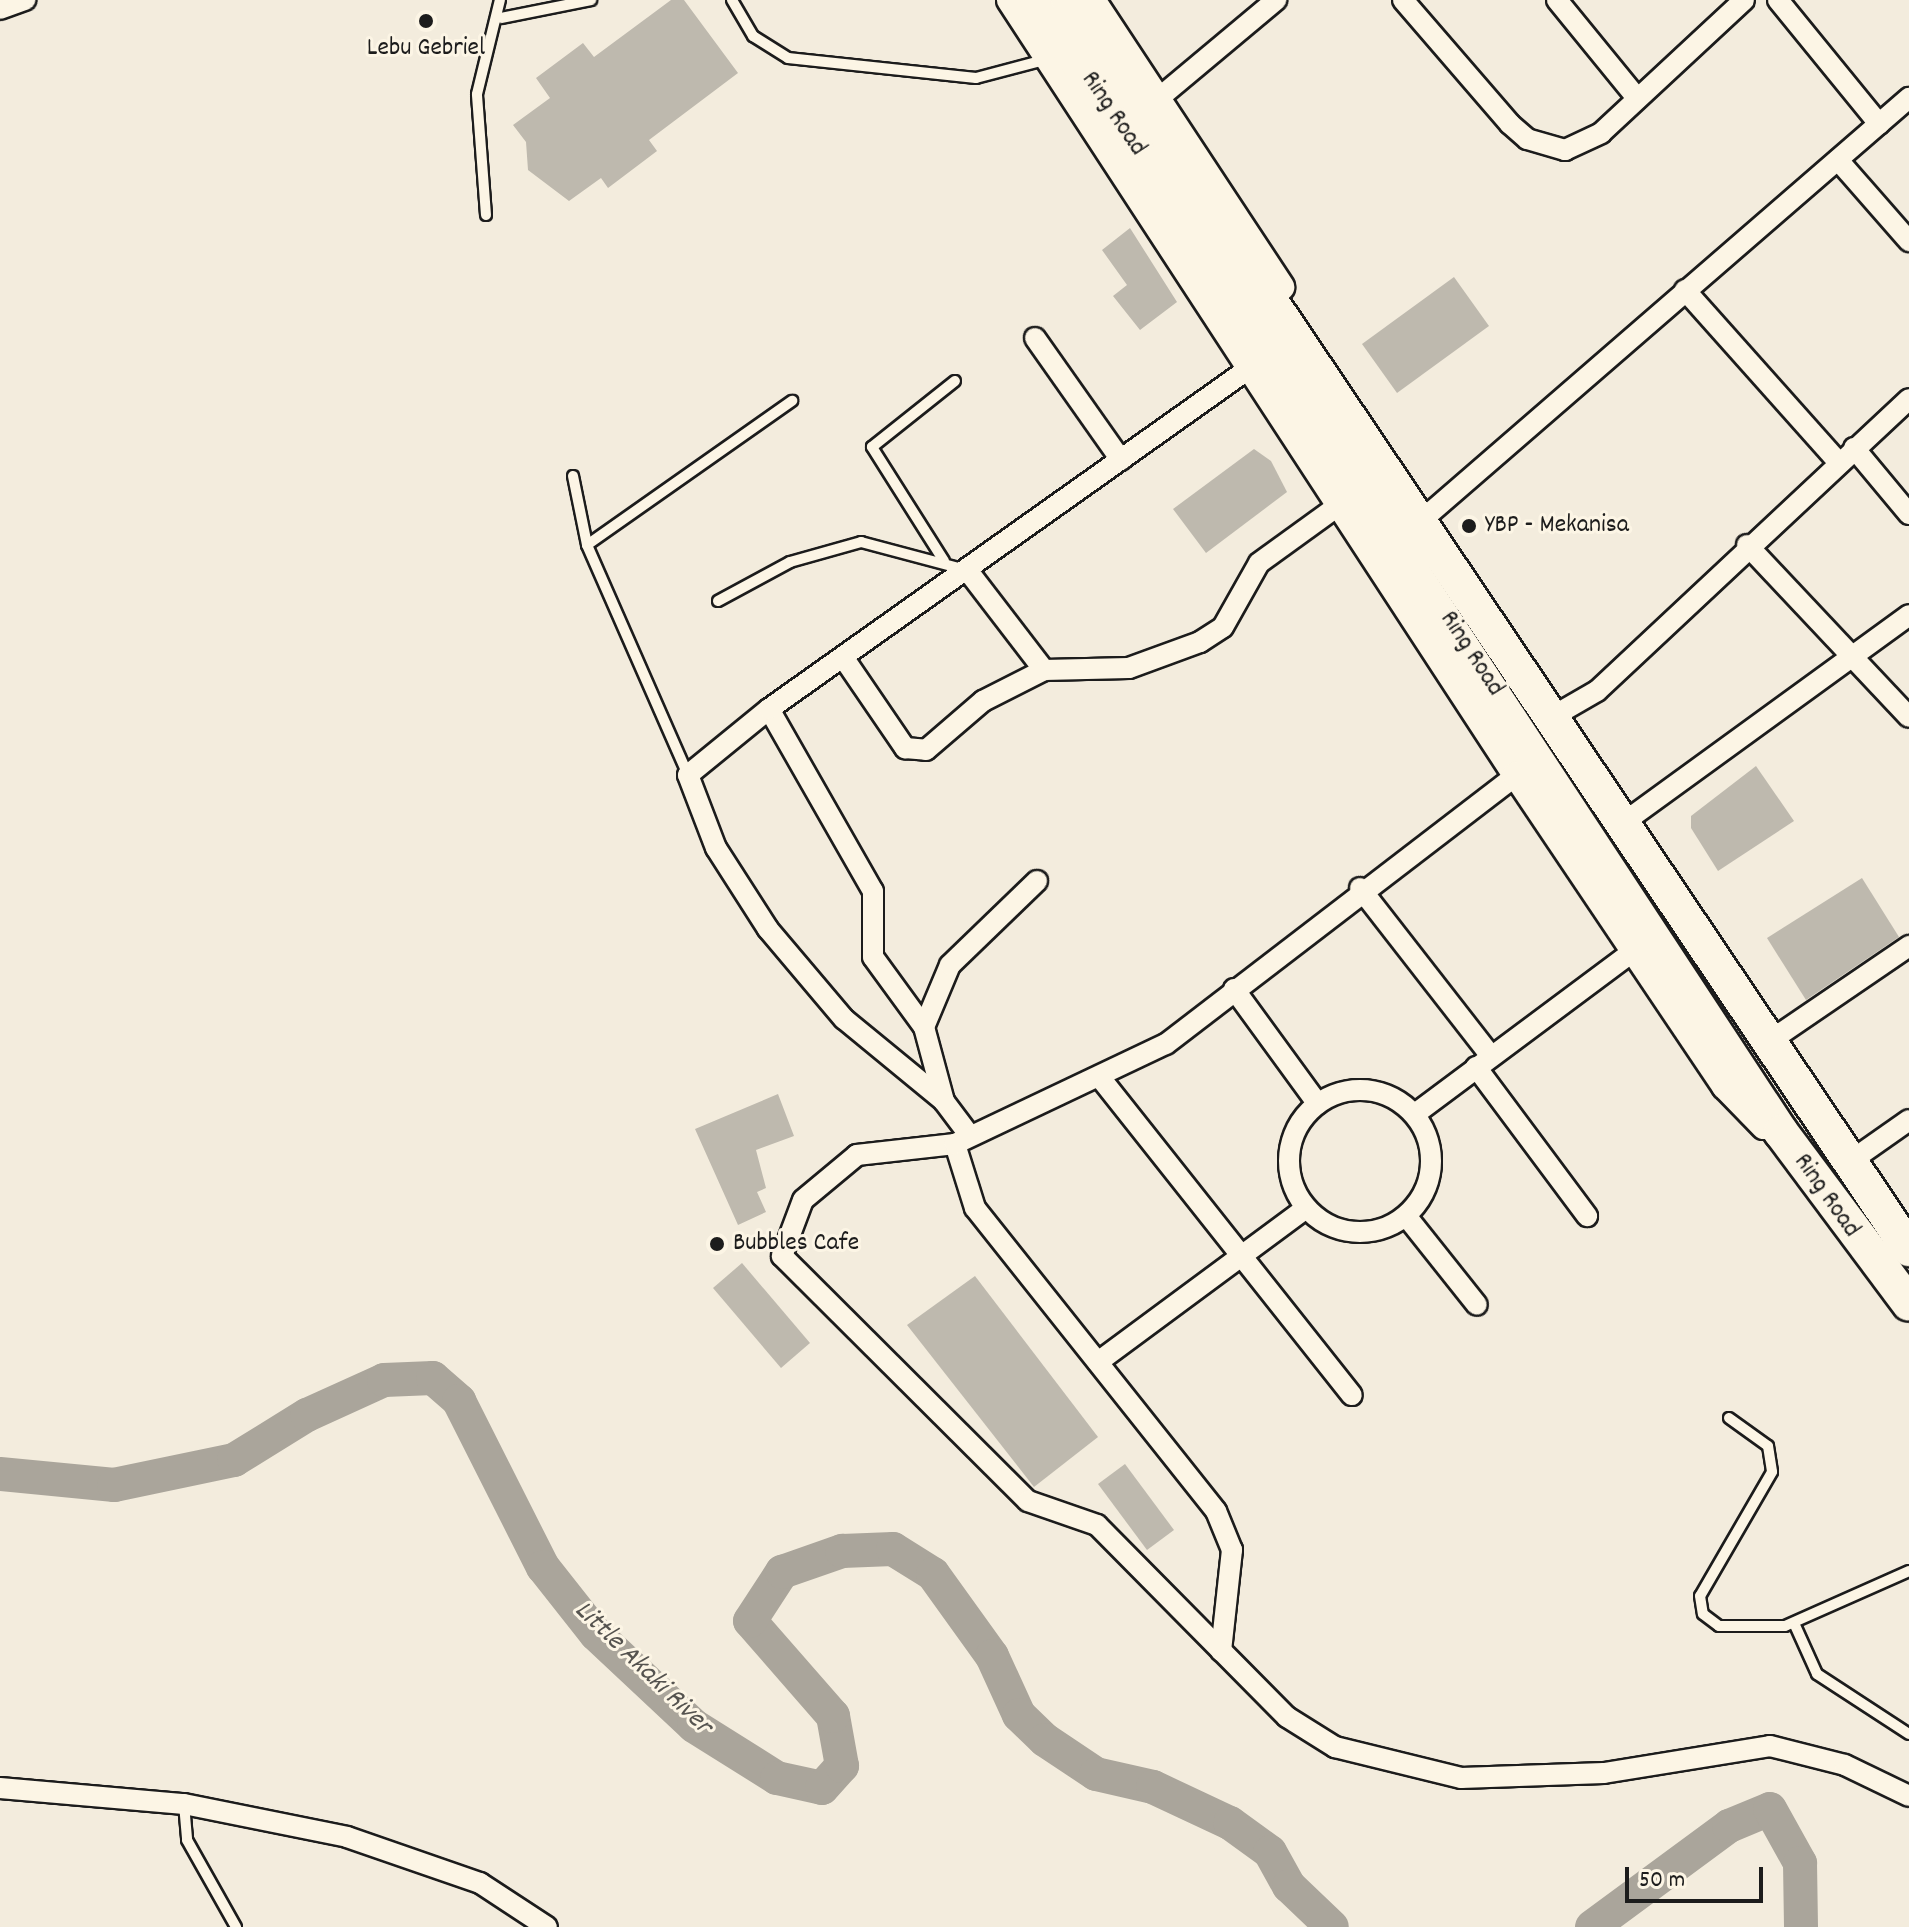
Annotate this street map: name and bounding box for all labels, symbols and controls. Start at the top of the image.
marker: Lebu Gebriel [417,12,435,30]
place label: Lebu Gebriel [367,33,485,65]
street label: Ring Road [1073,66,1153,162]
place label: YBP - Mekanisa [1485,510,1629,542]
marker: YBP - Mekanisa [1460,517,1478,535]
street label: Ring Road [1432,606,1510,702]
street label: Ring Road [1786,1148,1866,1244]
place label: Bubbles Cafe [733,1228,859,1260]
marker: Bubbles Cafe [708,1235,726,1253]
water label: Little Akaki River [566,1595,718,1743]
scale bar [1629,1851,1767,1901]
text: 50 m [1639,1864,1685,1898]

